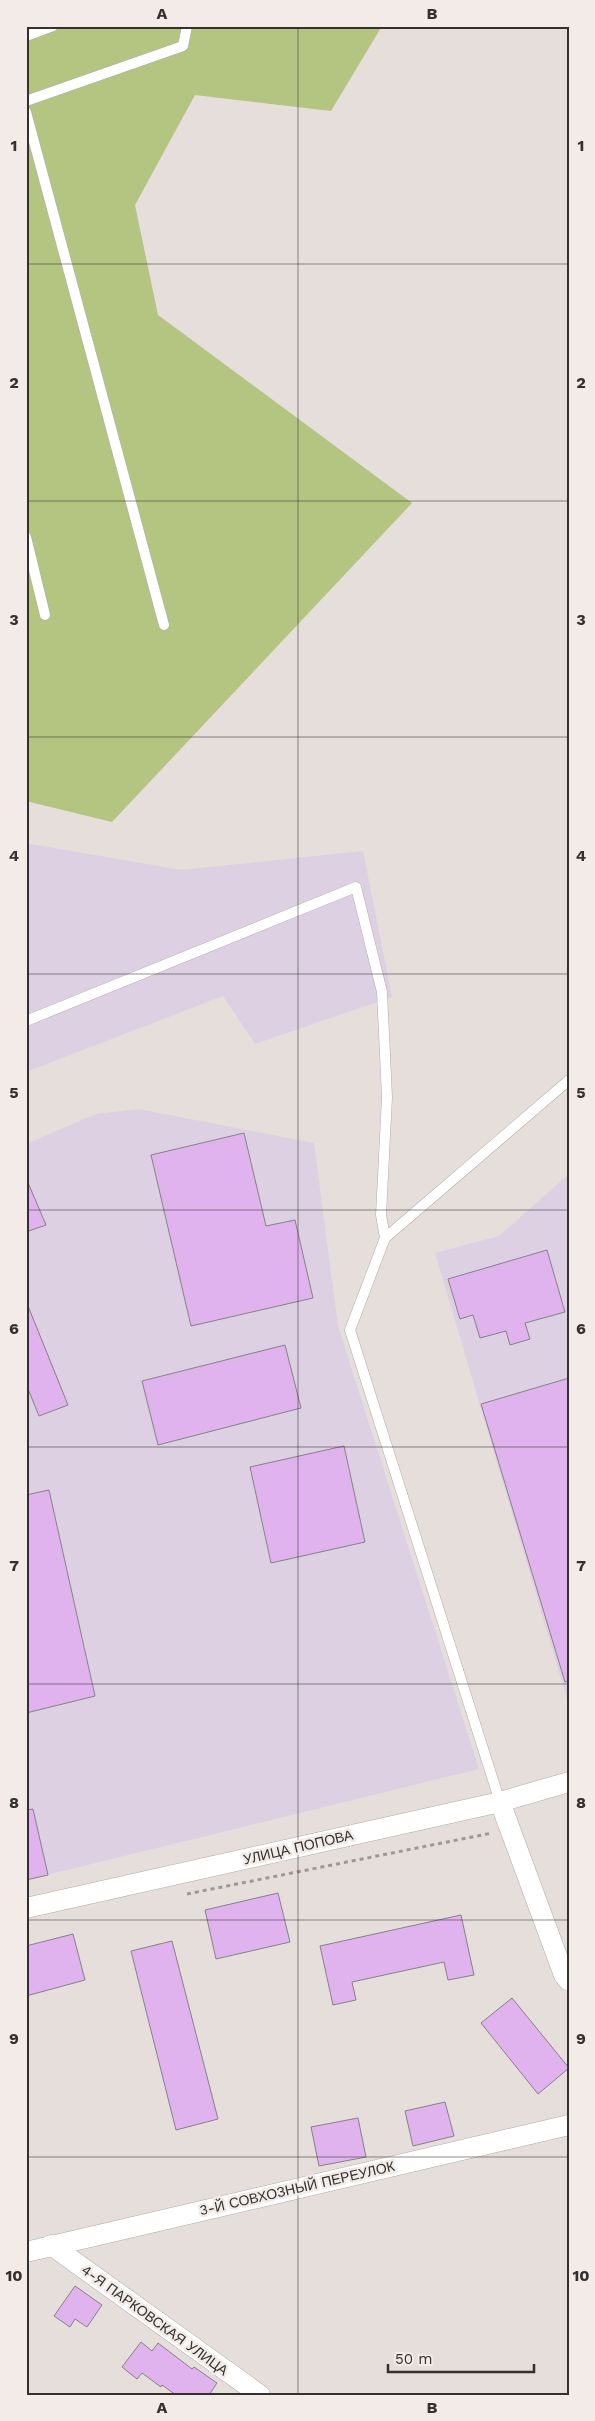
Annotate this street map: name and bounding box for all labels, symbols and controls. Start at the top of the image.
text: A [157,4,168,23]
text: B [427,4,438,23]
text: 1 [11,136,17,155]
text: 1 [578,136,584,155]
text: 2 [9,373,19,392]
text: 2 [576,373,586,392]
text: 3 [9,610,19,629]
text: 3 [576,610,586,629]
text: 4 [9,846,19,865]
text: 4 [576,846,586,865]
text: 5 [9,1083,19,1102]
text: 5 [576,1083,586,1102]
text: 6 [9,1319,19,1338]
text: 6 [576,1319,586,1338]
text: 7 [9,1556,19,1575]
text: 7 [576,1556,586,1575]
text: 8 [9,1793,19,1812]
text: 8 [576,1793,586,1812]
street label: УЛИЦА ПОПОВА [242,1826,355,1867]
text: 9 [9,2029,19,2048]
text: 9 [576,2029,586,2048]
street label: 3-Й СОВХОЗНЫЙ ПЕРЕУЛОК [198,2157,397,2218]
street label: 4-Я ПАРКОВСКАЯ УЛИЦА [79,2262,232,2379]
text: 10 [5,2266,23,2285]
text: 10 [572,2266,590,2285]
scale bar [388,2341,534,2373]
text: 50 m [395,2350,432,2368]
text: A [157,2398,168,2417]
text: B [427,2398,438,2417]

